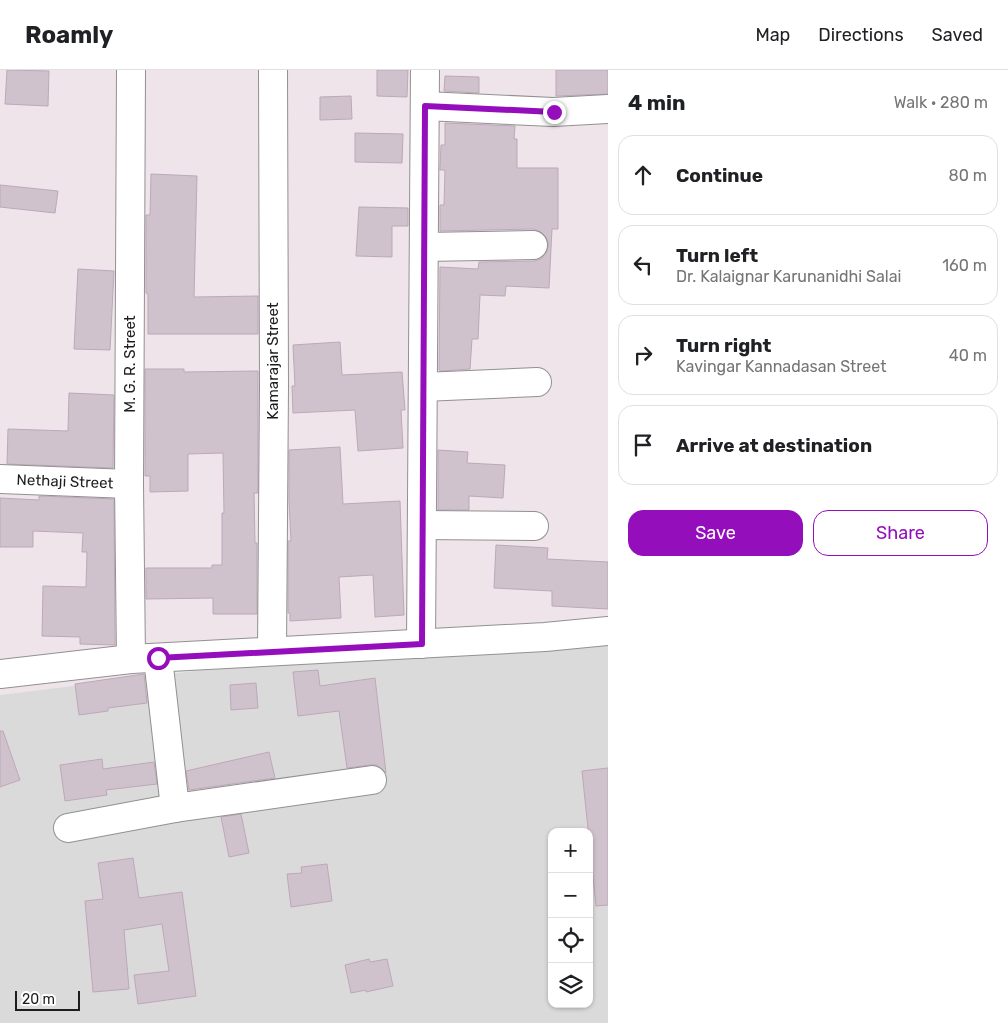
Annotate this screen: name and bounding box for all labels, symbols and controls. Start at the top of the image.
text: Roamly [25,21,113,49]
text: Map [755,24,790,46]
text: Directions [818,24,904,46]
text: Saved [932,24,983,46]
text: 4 min [628,90,686,115]
text: Walk · 280 m [894,93,988,112]
route end [543,101,566,124]
icon: ahead [629,161,657,189]
text: Continue [676,164,763,187]
text: 80 m [949,166,987,185]
text: Turn left [676,244,758,267]
icon: left [629,251,657,279]
text: 160 m [942,256,987,275]
text: Dr. Kalaignar Karunanidhi Salai [676,267,901,286]
street label: Kamarajar Street [264,302,282,420]
street label: M. G. R. Street [121,315,139,413]
text: Turn right [676,334,771,357]
icon: right [629,341,657,369]
text: 40 m [949,346,987,365]
text: Kavingar Kannadasan Street [676,357,886,376]
icon: arrive [629,431,657,459]
text: Arrive at destination [676,434,872,457]
street label: Nethaji Street [16,471,114,492]
button: Save [628,510,803,556]
button: Share [813,510,988,556]
route start [147,647,170,670]
map controls [548,828,593,1008]
button: + [548,828,593,873]
button: − [548,873,593,918]
button: locate [548,918,593,963]
button: layers [548,963,593,1008]
scale bar [15,988,80,1011]
text: 20 m [22,991,55,1008]

